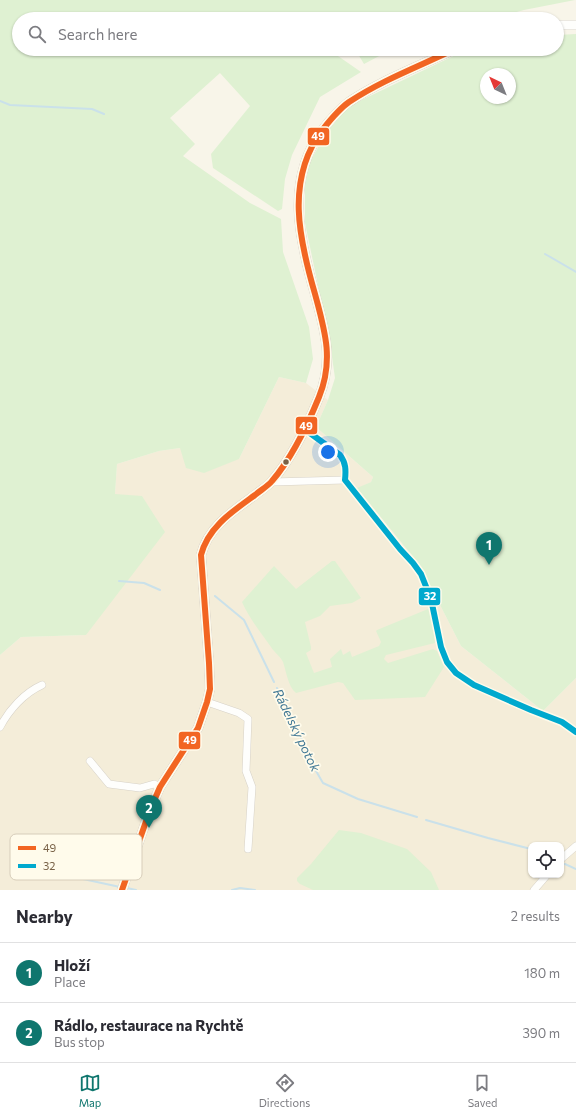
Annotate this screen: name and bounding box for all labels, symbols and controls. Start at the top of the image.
search box [12,12,564,56]
icon: search [26,23,48,45]
text: Search here [58,25,137,43]
north arrow [480,68,516,104]
line badge: 49 [307,127,330,146]
text: 49 [311,129,325,142]
line badge: 49 [295,416,318,435]
text: 49 [299,419,313,432]
your location [318,442,338,462]
unlabelled marker [281,457,291,467]
pin: 1 [476,532,502,565]
line badge: 32 [418,587,441,606]
text: 32 [424,589,436,602]
water label: Rádelský potok [270,686,324,775]
line badge: 49 [178,731,201,750]
text: 49 [183,733,197,746]
pin: 2 [136,795,162,828]
legend [10,834,142,880]
text: 49 [43,841,57,854]
map controls [528,842,564,878]
button: locate [528,842,564,878]
text: 32 [43,859,55,872]
text: Nearby [16,906,73,927]
text: 2 results [511,908,560,924]
text: Hloží [54,956,90,974]
text: 1 [26,965,32,981]
text: 180 m [524,965,560,981]
text: Place [54,974,86,990]
text: Rádlo, restaurace na Rychtě [54,1016,243,1034]
text: 2 [25,1025,33,1041]
text: 390 m [522,1025,560,1041]
text: Bus stop [54,1034,105,1050]
tab: Map [79,1072,101,1109]
tab: Directions [259,1072,310,1109]
tab: Saved [468,1072,497,1109]

